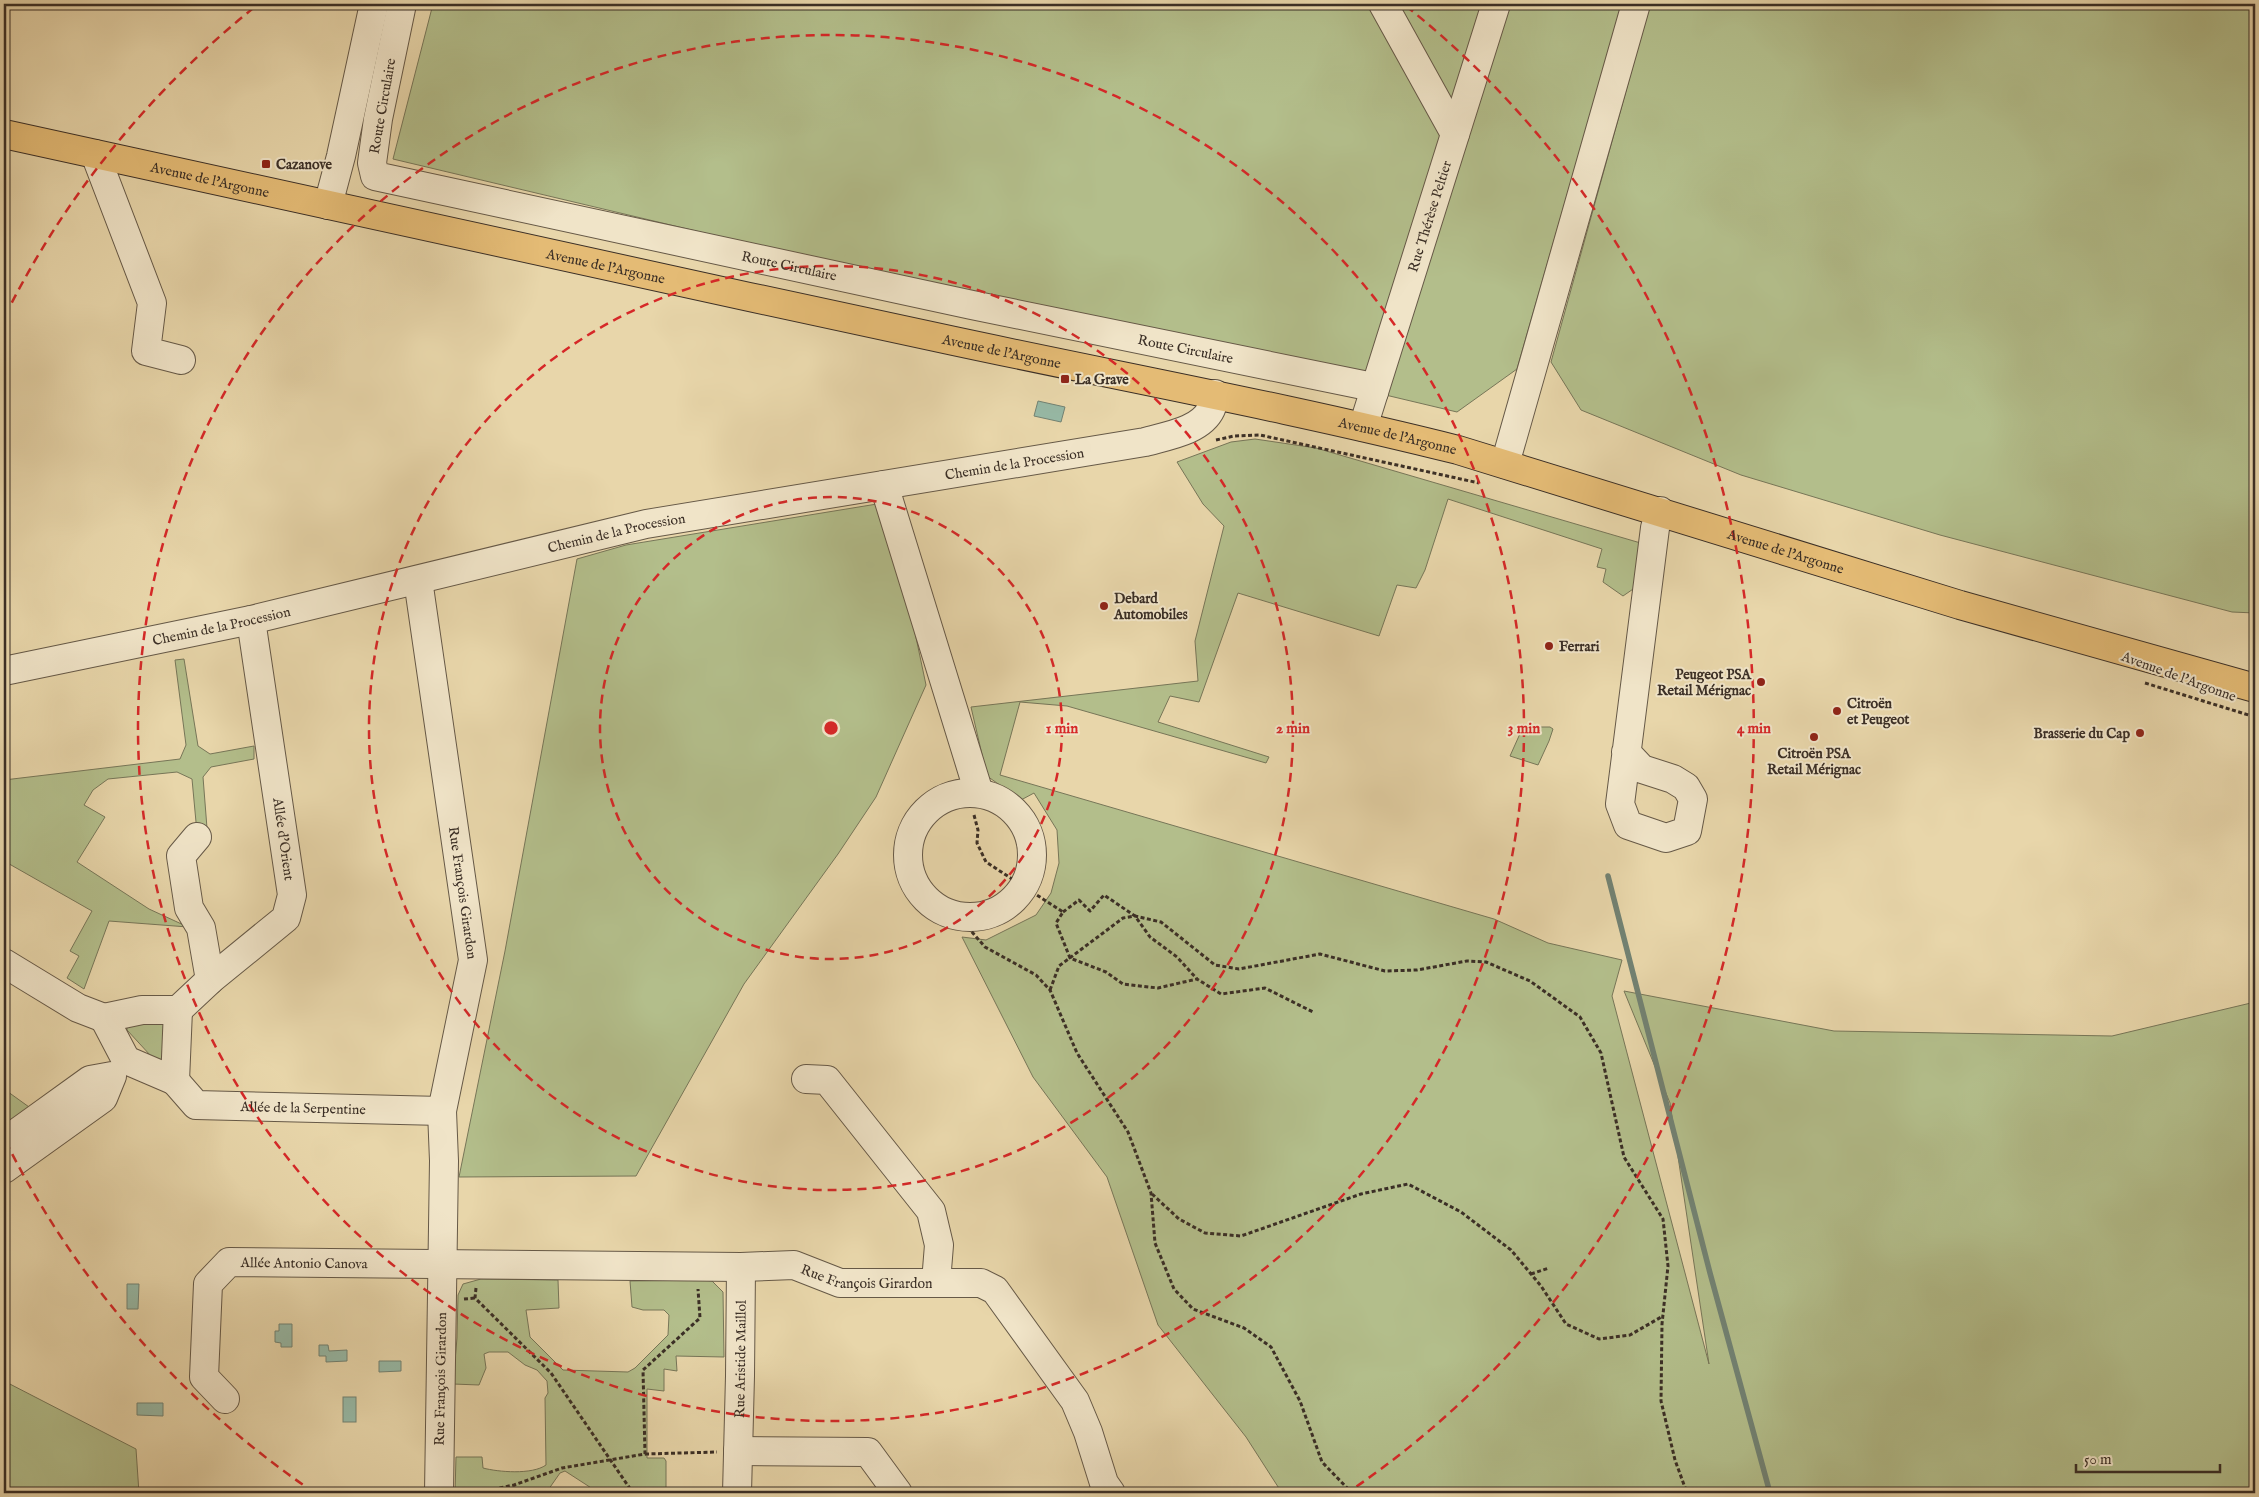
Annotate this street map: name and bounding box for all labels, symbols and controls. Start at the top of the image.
street label: Route Circulaire [366,56,400,155]
place label: Cazanove [276,156,333,174]
street label: Avenue de l'Argonne [148,158,271,202]
marker: Cazanove [260,158,272,170]
street label: Rue Thérèse Peltier [1404,159,1456,274]
street label: Avenue de l'Argonne [543,245,667,289]
street label: Route Circulaire [740,247,839,286]
street label: Avenue de l'Argonne [939,330,1063,373]
street label: Route Circulaire [1136,331,1235,368]
place label: La Grave [1075,371,1129,389]
marker: La Grave [1059,373,1071,385]
street label: Avenue de l'Argonne [1336,414,1459,459]
street label: Chemin de la Procession [944,444,1086,485]
street label: Chemin de la Procession [546,510,687,558]
street label: Avenue de l'Argonne [1724,525,1846,579]
place label: Debard Automobiles [1113,590,1188,624]
marker: Debard Automobiles [1098,600,1110,612]
street label: Chemin de la Procession [151,603,293,650]
place label: Ferrari [1559,638,1600,656]
marker: Ferrari [1543,640,1555,652]
street label: Avenue de l'Argonne [2118,647,2239,706]
place label: Peugeot PSA Retail Mérignac [1657,666,1753,700]
marker: Peugeot PSA Retail Mérignac [1755,676,1767,688]
place label: Citroën et Peugeot [1847,695,1909,729]
marker: Citroën et Peugeot [1831,705,1843,717]
centre of rings [822,719,840,737]
text: 1 min [1046,719,1078,738]
text: 2 min [1276,719,1310,738]
text: 3 min [1508,719,1540,738]
text: 4 min [1737,719,1771,738]
place label: Brasserie du Cap [2034,725,2130,743]
marker: Brasserie du Cap [2134,727,2146,739]
marker: Citroën PSA Retail Mérignac [1808,731,1820,743]
place label: Citroën PSA Retail Mérignac [1767,745,1861,779]
street label: Allée d'Orient [268,796,298,882]
street label: Rue François Girardon [444,825,481,961]
street label: Allée de la Serpentine [239,1098,367,1119]
street label: Allée Antonio Canova [239,1254,369,1273]
street label: Rue François Girardon [798,1261,933,1293]
street label: Rue Aristide Maillol [731,1300,751,1418]
street label: Rue François Girardon [431,1312,451,1446]
scale bar [2076,1442,2220,1474]
text: 50 m [2084,1450,2112,1469]

